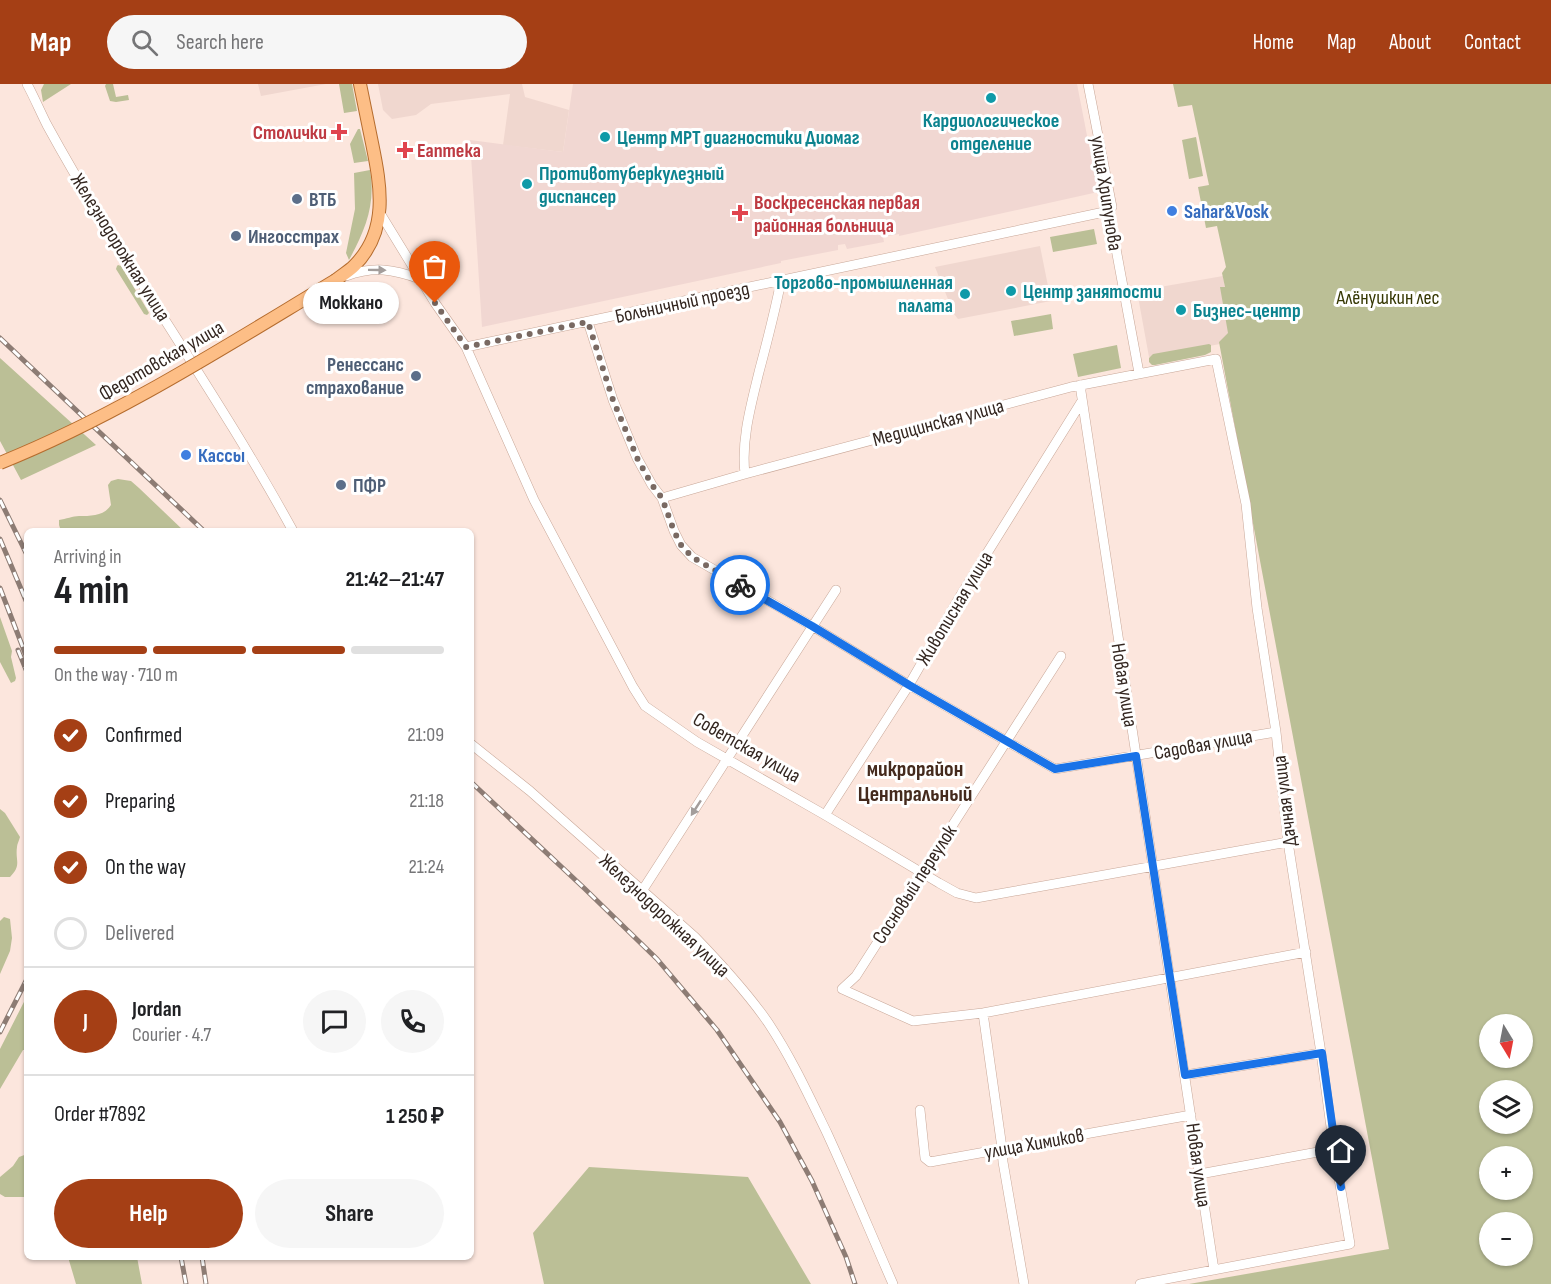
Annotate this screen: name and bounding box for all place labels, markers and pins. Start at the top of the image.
marker: Кардиологическое отделение [984,91,998,105]
place label: Кардиологическое отделение [923,109,1059,156]
place label: Столички [253,121,327,145]
marker: Столички [332,125,346,139]
place label: Центр МРТ диагностики Диомаг [617,126,860,150]
marker: Центр МРТ диагностики Диомаг [598,130,612,144]
place label: Еаптека [417,139,481,163]
marker: Еаптека [398,143,412,157]
place label: Противотуберкулезный диспансер [539,162,724,209]
marker: Противотуберкулезный диспансер [520,177,534,191]
place label: ВТБ [309,188,336,212]
place label: Воскресенская первая районная больница [754,191,920,238]
marker: ВТБ [290,192,304,206]
place label: Sahar&Vosk [1184,200,1270,224]
marker: Воскресенская первая районная больница [731,204,749,222]
marker: Sahar&Vosk [1165,204,1179,218]
place label: Ингосстрах [248,225,340,249]
marker: Ингосстрах [229,229,243,243]
pin [409,241,460,303]
place label: Торгово-промышленная палата [774,271,953,318]
place label: Центр занятости [1023,280,1162,304]
callout: Моккано [303,282,399,324]
marker: Центр занятости [1004,284,1018,298]
marker: Торгово-промышленная палата [958,287,972,301]
place label: Бизнес-центр [1193,299,1301,323]
marker: Бизнес-центр [1174,303,1188,317]
place label: Ренессанс страхование [306,353,404,400]
marker: Ренессанс страхование [409,369,423,383]
place label: Кассы [198,444,245,468]
marker: Кассы [179,448,193,462]
place label: ПФР [353,474,386,498]
marker: ПФР [334,478,348,492]
pin [1315,1125,1366,1187]

